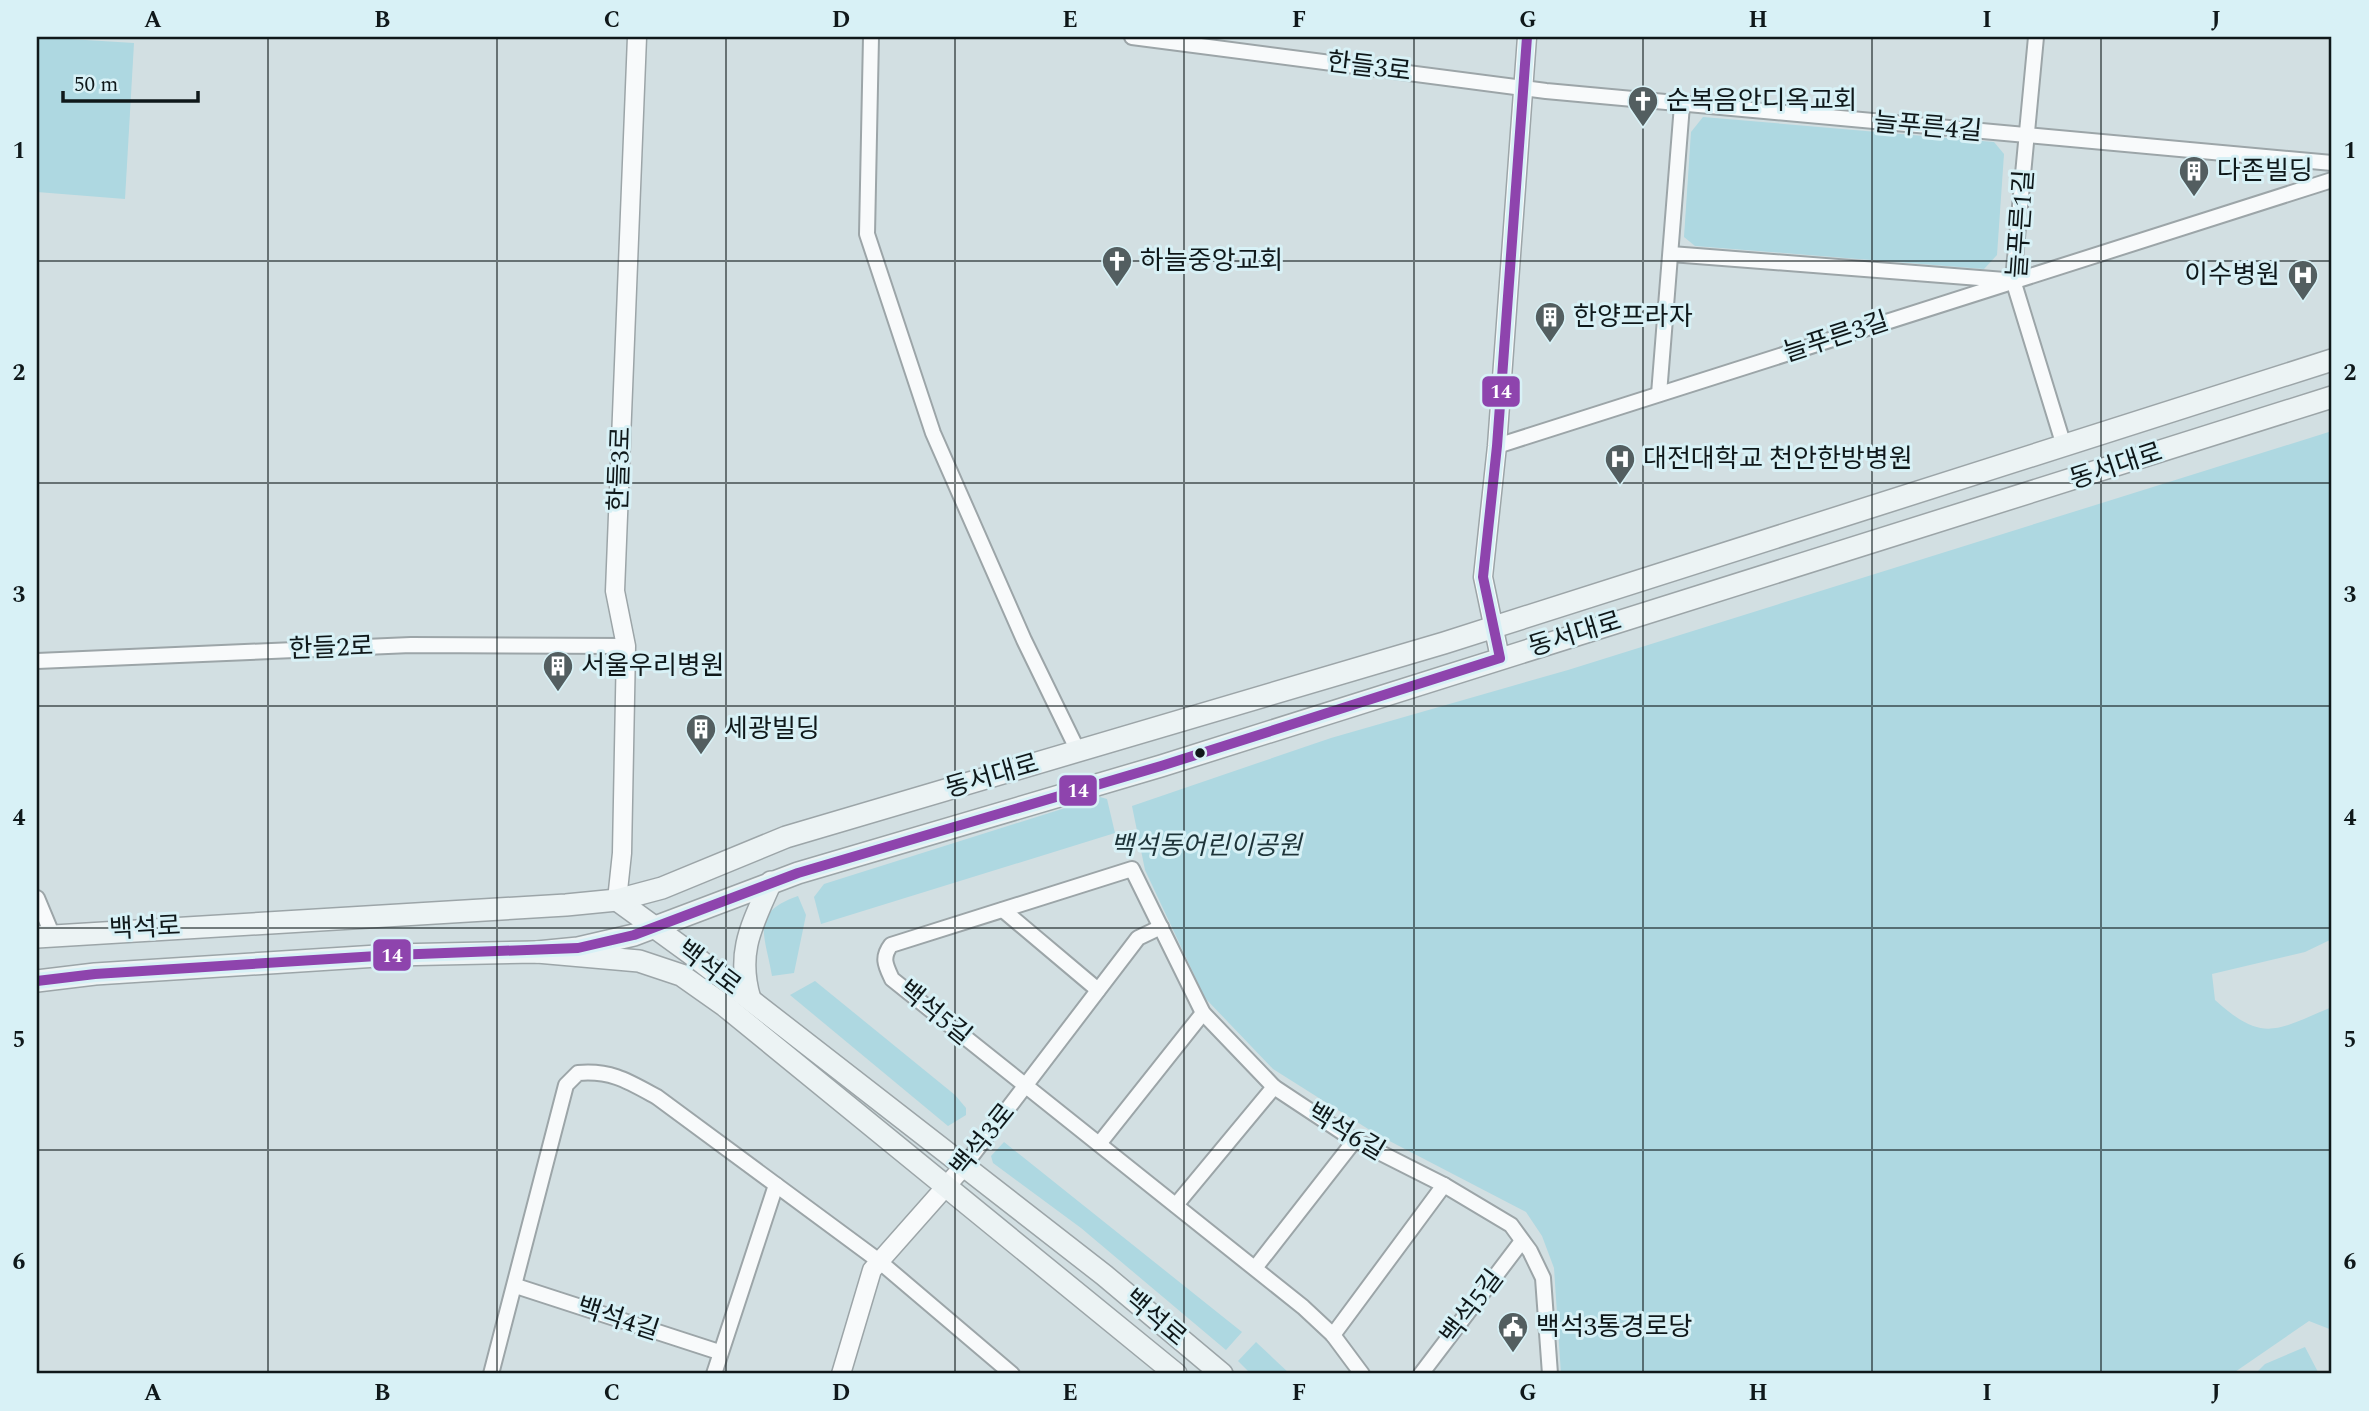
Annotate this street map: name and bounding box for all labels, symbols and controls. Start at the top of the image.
text: A [144,3,162,38]
text: B [374,3,390,38]
text: C [604,3,620,38]
text: D [832,3,850,38]
text: E [1062,3,1078,38]
text: F [1292,3,1306,38]
text: G [1519,3,1537,38]
text: H [1748,3,1768,38]
text: I [1982,3,1992,38]
text: J [2211,3,2221,38]
street label: 한들3로 [1324,42,1414,92]
scale bar [63,60,198,104]
text: 50 m [74,69,118,101]
place label: 순복음안디옥교회 [1666,81,1857,121]
church icon: 순복음안디옥교회 [1626,84,1660,128]
street label: 늘푸른4길 [1872,102,1984,152]
text: 1 [13,134,25,169]
text: 1 [2344,134,2356,169]
place label: 다존빌딩 [2217,151,2313,191]
building icon: 다존빌딩 [2177,154,2211,198]
street label: 늘푸른1길 [1997,168,2045,280]
place label: 하늘중앙교회 [1140,241,1284,281]
church icon: 하늘중앙교회 [1100,244,1134,288]
place label: 이수병원 [2184,255,2280,295]
hospital icon: 이수병원 [2286,258,2320,302]
place label: 한양프라자 [1573,297,1693,337]
building icon: 한양프라자 [1533,300,1567,344]
street label: 늘푸른3길 [1778,301,1894,373]
text: 2 [13,356,26,391]
text: 2 [2344,356,2357,391]
line badge: 14 [1481,375,1521,408]
text: 14 [1490,378,1512,407]
street label: 한들3로 [599,426,641,512]
street label: 동서대로 [2064,432,2168,500]
place label: 대전대학교 천안한방병원 [1643,439,1913,479]
hospital icon: 대전대학교 천안한방병원 [1603,442,1637,486]
text: 3 [13,578,26,613]
text: 3 [2344,578,2357,613]
street label: 동서대로 [1523,601,1627,667]
street label: 한들2로 [288,627,374,669]
place label: 서울우리병원 [581,646,725,686]
building icon: 서울우리병원 [541,649,575,693]
place label: 세광빌딩 [724,709,820,749]
building icon: 세광빌딩 [684,712,718,756]
street label: 동서대로 [940,744,1044,808]
unlabelled marker [1193,746,1207,760]
line badge: 14 [1058,774,1098,807]
text: 14 [1067,777,1089,806]
text: 4 [13,801,26,836]
text: 4 [2344,801,2357,836]
park label: 백석동어린이공원 [1110,826,1304,866]
street label: 백석로 [108,906,182,950]
street label: 백석로 [668,930,750,1006]
line badge: 14 [372,938,412,972]
text: 14 [381,942,403,971]
street label: 백석5길 [889,971,981,1055]
text: 5 [13,1023,25,1058]
text: 5 [2344,1023,2356,1058]
street label: 백석6길 [1299,1093,1393,1171]
street label: 백석3로 [941,1094,1025,1186]
text: 6 [13,1245,26,1280]
text: 6 [2344,1245,2357,1280]
street label: 백석5길 [1431,1261,1513,1353]
street label: 백석로 [1115,1280,1195,1356]
street label: 백석4길 [572,1287,664,1351]
place label: 백석3통경로당 [1536,1307,1693,1347]
public building icon: 백석3통경로당 [1496,1310,1530,1354]
text: A [144,1376,162,1411]
text: B [374,1376,390,1411]
text: C [604,1376,620,1411]
text: D [832,1376,850,1411]
text: E [1062,1376,1078,1411]
text: F [1292,1376,1306,1411]
text: G [1519,1376,1537,1411]
text: H [1748,1376,1768,1411]
text: I [1982,1376,1992,1411]
text: J [2211,1376,2221,1411]

